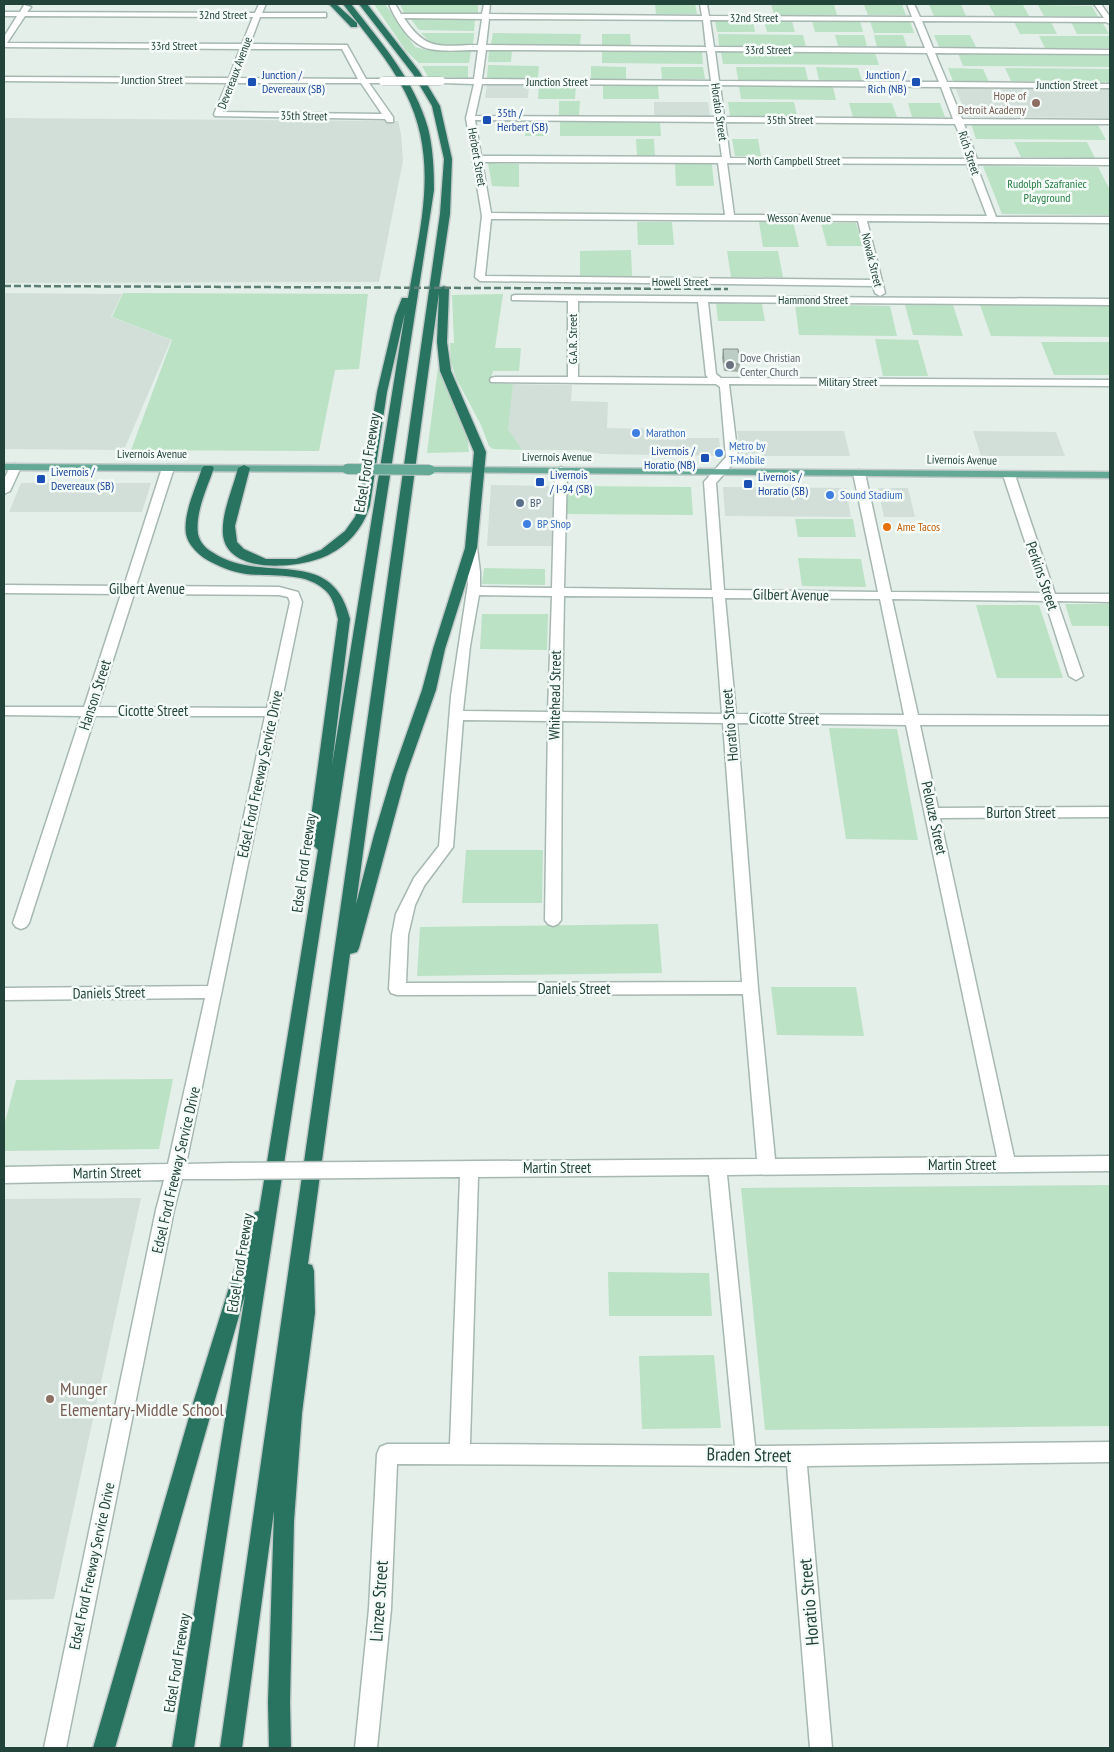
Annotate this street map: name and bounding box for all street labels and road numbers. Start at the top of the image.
street label: 32nd Street [199,7,248,22]
street label: 32nd Street [730,10,779,25]
street label: Devereaux Avenue [214,35,255,111]
street label: 33rd Street [151,38,198,53]
street label: 33rd Street [745,42,792,57]
street label: Junction Street [120,72,183,87]
street label: Junction Street [525,74,588,89]
street label: Junction Street [1035,77,1098,92]
street label: Horatio Street [708,82,731,142]
street label: 35th Street [280,108,328,123]
street label: 35th Street [767,112,814,127]
street label: Herbert Street [465,127,490,188]
street label: Rich Street [955,129,984,177]
street label: North Campbell Street [748,153,841,168]
street label: Wesson Avenue [767,210,831,225]
street label: Nowak Street [859,231,887,289]
street label: Howell Street [652,274,709,289]
street label: Hammond Street [778,292,849,307]
street label: G.A.R. Street [565,313,580,364]
street label: Military Street [819,374,878,389]
street label: Edsel Ford Freeway [349,412,384,514]
street label: Livernois Avenue [117,446,187,461]
street label: Livernois Avenue [522,449,592,464]
street label: Livernois Avenue [927,451,997,468]
street label: Perkins Street [1022,539,1063,613]
street label: Gilbert Avenue [109,579,185,598]
street label: Gilbert Avenue [753,584,829,605]
street label: Whitehead Street [544,650,565,740]
street label: Hanson Street [74,657,115,732]
street label: Horatio Street [717,688,742,762]
street label: Edsel Ford Freeway Service Drive [232,689,287,859]
street label: Cicotte Street [118,701,188,720]
street label: Cicotte Street [749,708,819,729]
street label: Pelouze Street [917,779,952,856]
street label: Burton Street [986,803,1056,822]
street label: Edsel Ford Freeway [287,812,320,914]
street label: Daniels Street [538,979,610,998]
street label: Daniels Street [72,982,146,1003]
street label: Edsel Ford Freeway Service Drive [147,1085,204,1255]
street label: Martin Street [928,1155,996,1174]
street label: Martin Street [523,1158,591,1177]
street label: Martin Street [73,1162,141,1183]
street label: Edsel Ford Freeway [222,1212,257,1314]
street label: Braden Street [706,1442,792,1467]
street label: Edsel Ford Freeway Service Drive [64,1481,119,1651]
street label: Horatio Street [793,1558,824,1647]
street label: Linzee Street [364,1560,393,1642]
street label: Edsel Ford Freeway [159,1612,194,1714]

